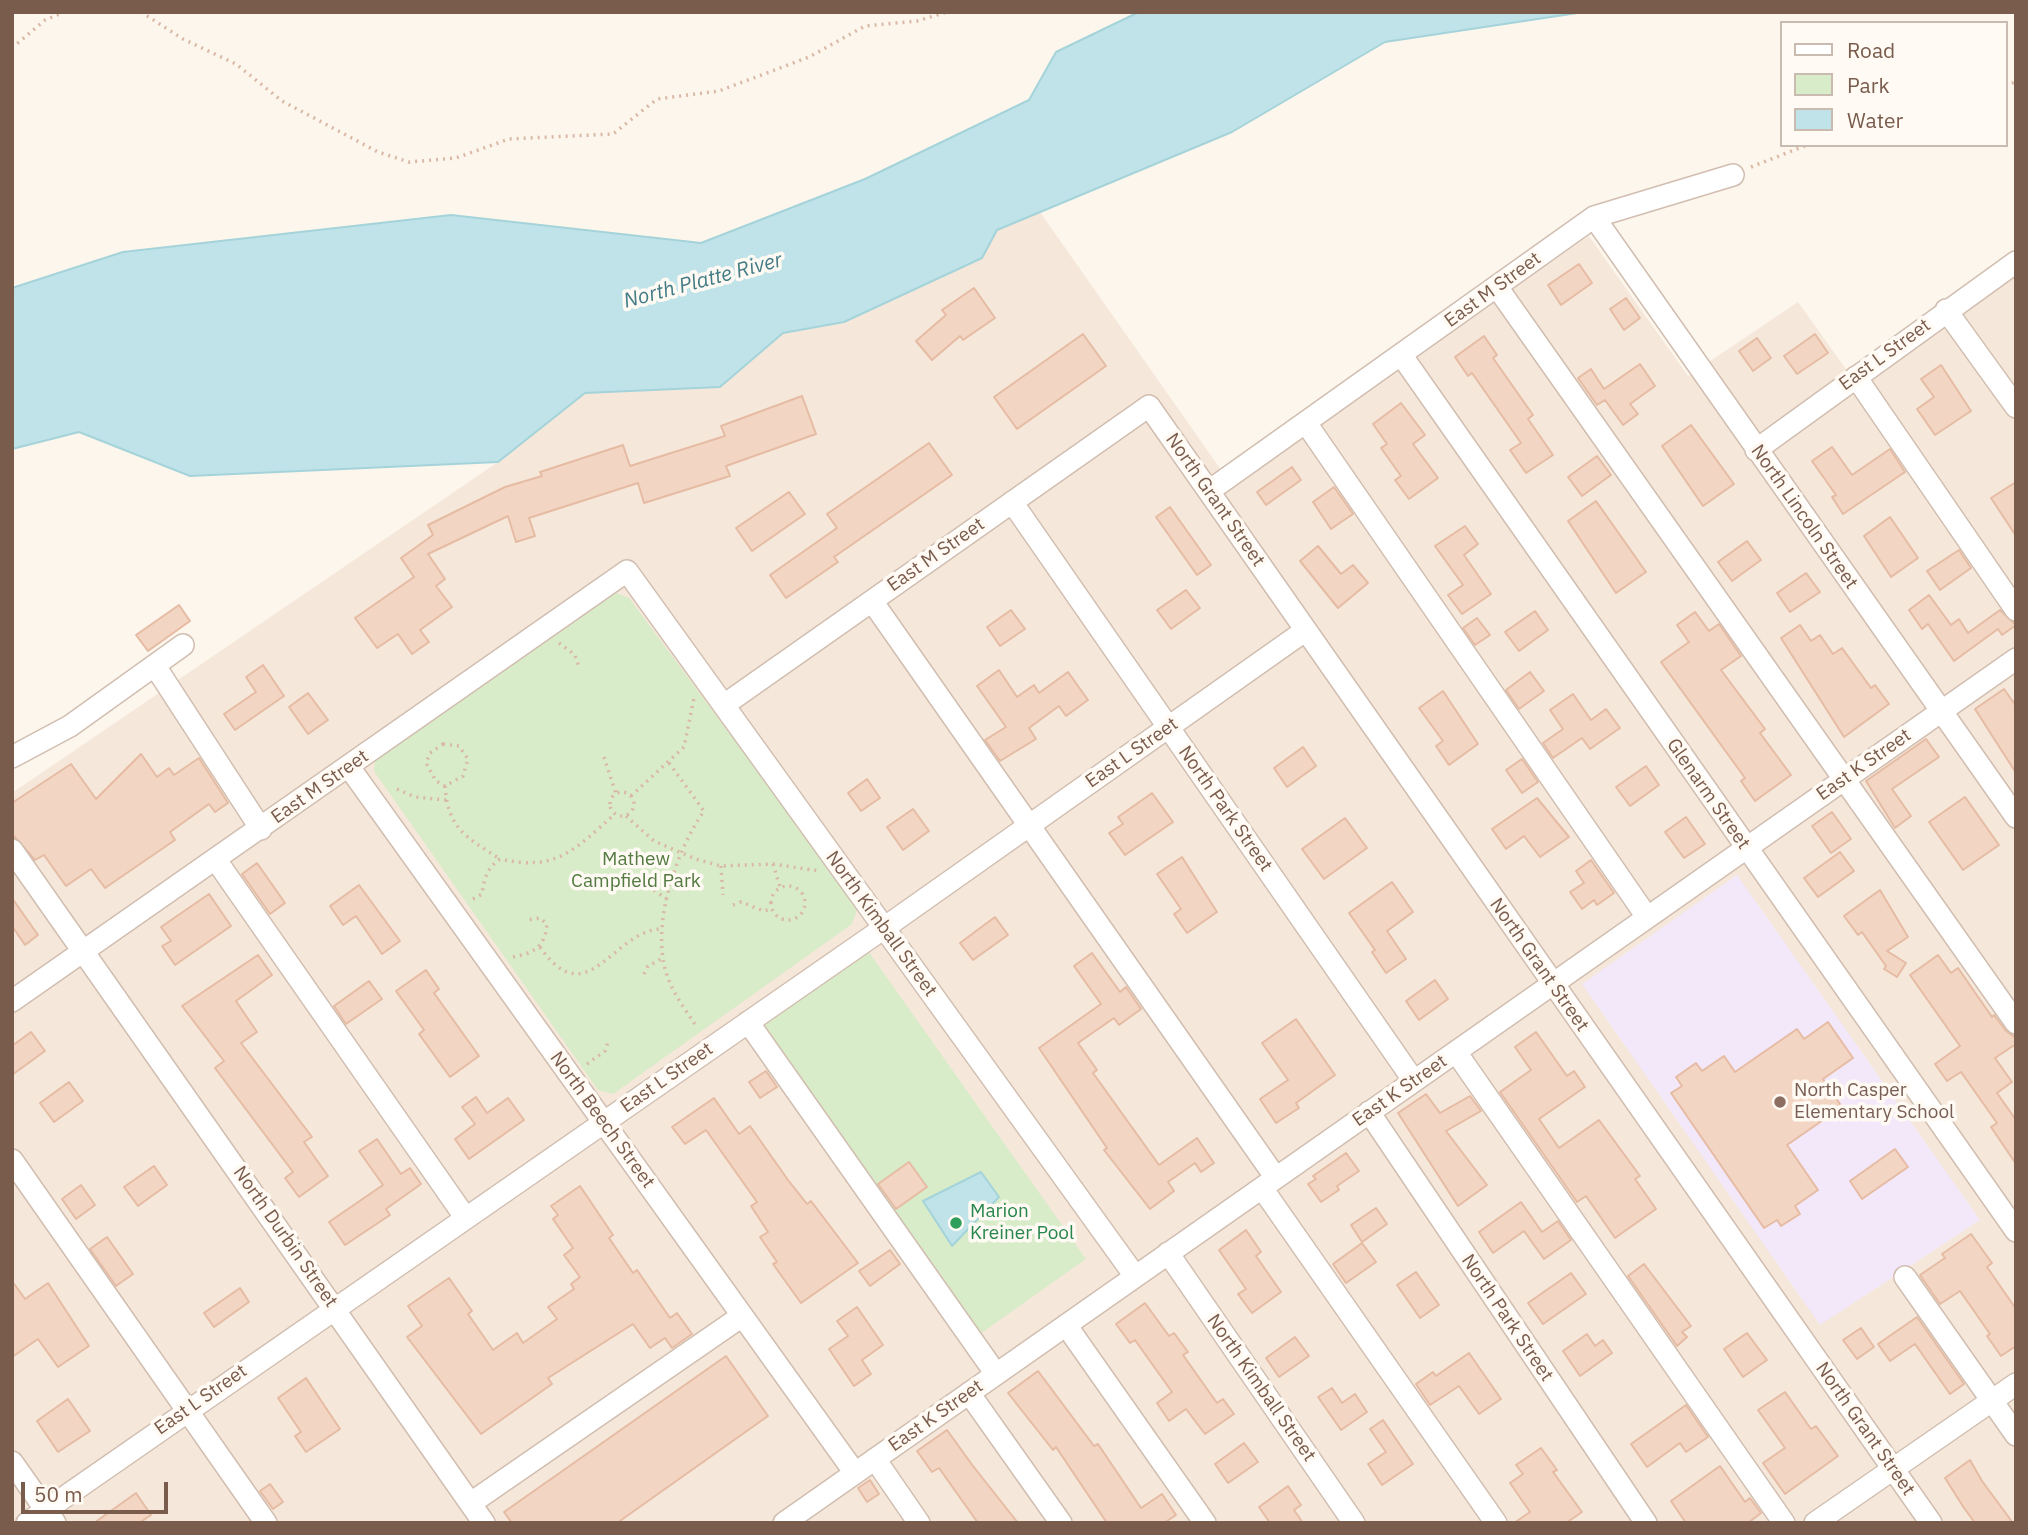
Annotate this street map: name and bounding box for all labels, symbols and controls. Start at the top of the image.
legend [1780,21,2007,147]
text: Road [1847,36,1895,64]
text: Park [1847,71,1890,99]
text: Water [1847,106,1903,134]
street label: East M Street [1440,247,1546,333]
water label: North Platte River [621,248,785,314]
street label: East L Street [1835,314,1935,396]
street label: North Grant Street [1161,429,1269,571]
street label: North Lincoln Street [1746,441,1862,593]
street label: East M Street [883,513,989,597]
street label: East L Street [1081,713,1183,793]
street label: East K Street [1812,724,1916,806]
street label: Glenarm Street [1661,734,1755,854]
street label: North Park Street [1173,742,1277,876]
street label: East M Street [267,745,373,829]
street label: North Kimball Street [821,847,941,1001]
park label: Mathew Campfield Park [571,849,701,893]
street label: North Grant Street [1485,894,1593,1036]
street label: East L Street [616,1038,718,1118]
street label: North Beech Street [545,1047,659,1193]
street label: East K Street [1348,1050,1452,1132]
place label: North Casper Elementary School [1794,1080,1954,1124]
marker: North Casper Elementary School [1772,1094,1788,1110]
street label: North Durbin Street [228,1162,342,1312]
place label: Marion Kreiner Pool [970,1201,1074,1245]
marker: Marion Kreiner Pool [948,1215,964,1231]
street label: North Park Street [1456,1250,1558,1386]
street label: North Kimball Street [1202,1310,1320,1466]
street label: North Grant Street [1811,1358,1919,1500]
street label: East L Street [150,1360,252,1440]
street label: East K Street [884,1375,988,1457]
scale bar [24,1468,172,1512]
text: 50 m [34,1480,83,1508]

